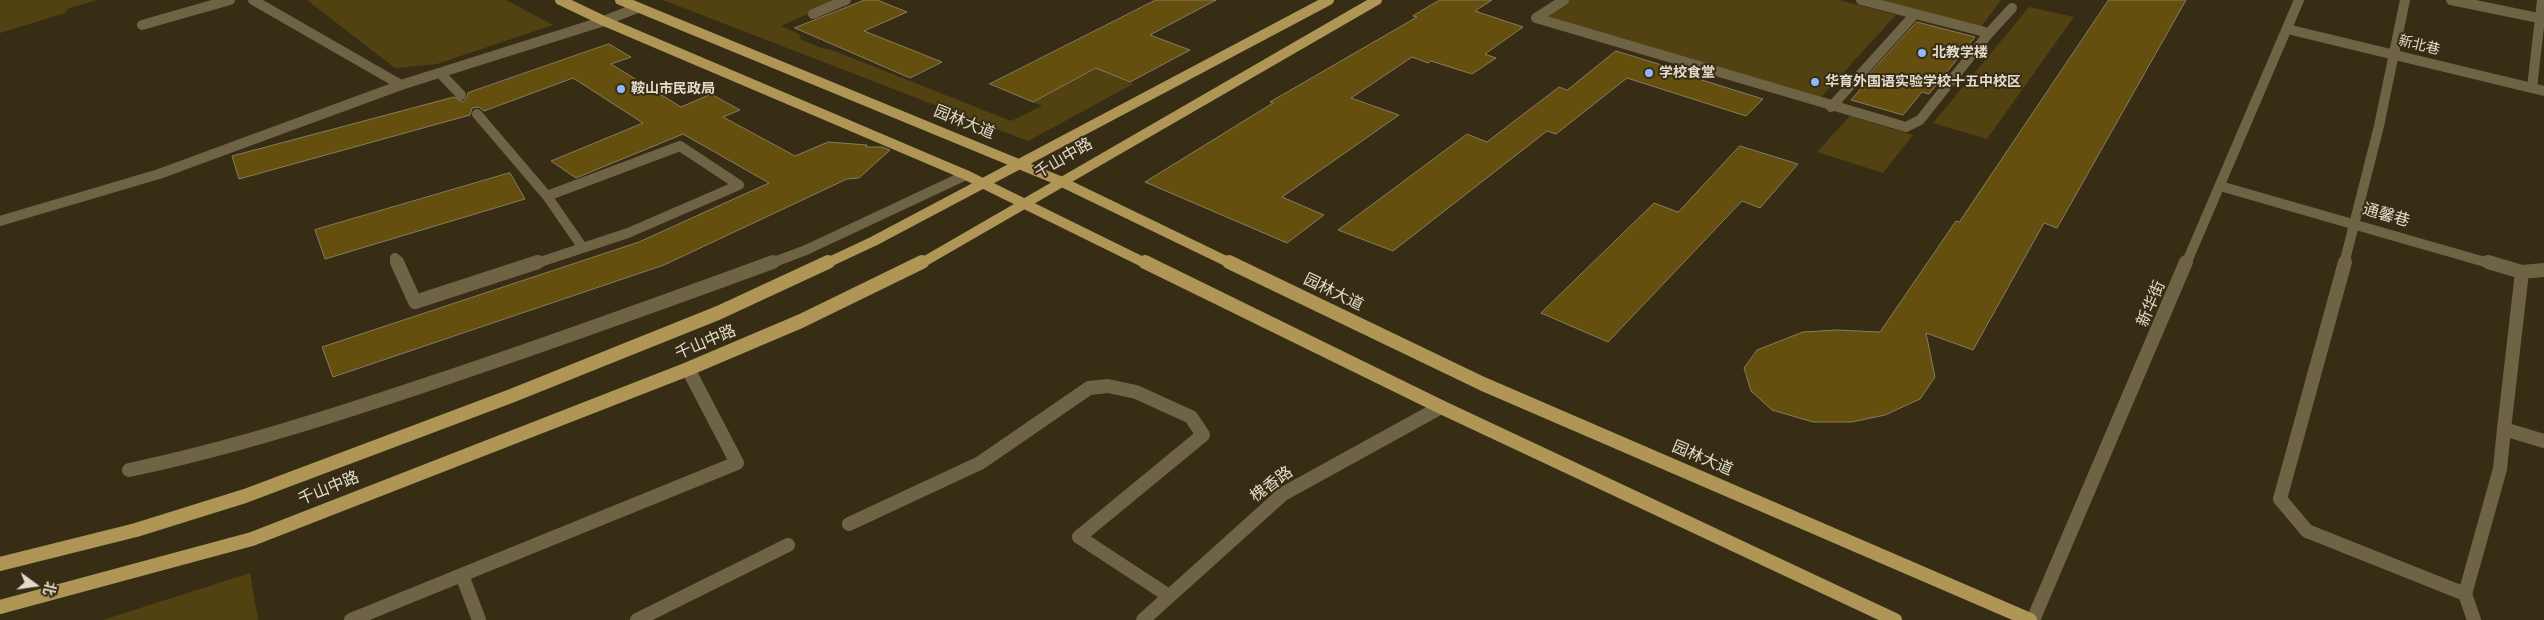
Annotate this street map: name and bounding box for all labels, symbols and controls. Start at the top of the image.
street label: 新北巷 [2397,33,2441,59]
place label: 北教学楼 [1932,45,1988,61]
marker: 北教学楼 [1916,47,1928,59]
place label: 学校食堂 [1659,65,1715,81]
marker: 学校食堂 [1643,67,1655,79]
place label: 华育外国语实验学校十五中校区 [1825,74,2021,90]
marker: 华育外国语实验学校十五中校区 [1809,76,1821,88]
place label: 鞍山市民政局 [631,81,715,97]
marker: 鞍山市民政局 [615,83,627,95]
street label: 园林大道 [931,102,997,144]
street label: 千山中路 [1031,135,1097,183]
street label: 通馨巷 [2360,200,2412,232]
street label: 园林大道 [1300,270,1366,316]
street label: 新华街 [2134,278,2170,330]
street label: 千山中路 [673,322,739,364]
street label: 园林大道 [1669,438,1735,480]
street label: 槐香路 [1247,463,1297,507]
street label: 千山中路 [296,468,362,510]
north arrow [10,560,60,610]
text: 北 [38,579,61,598]

